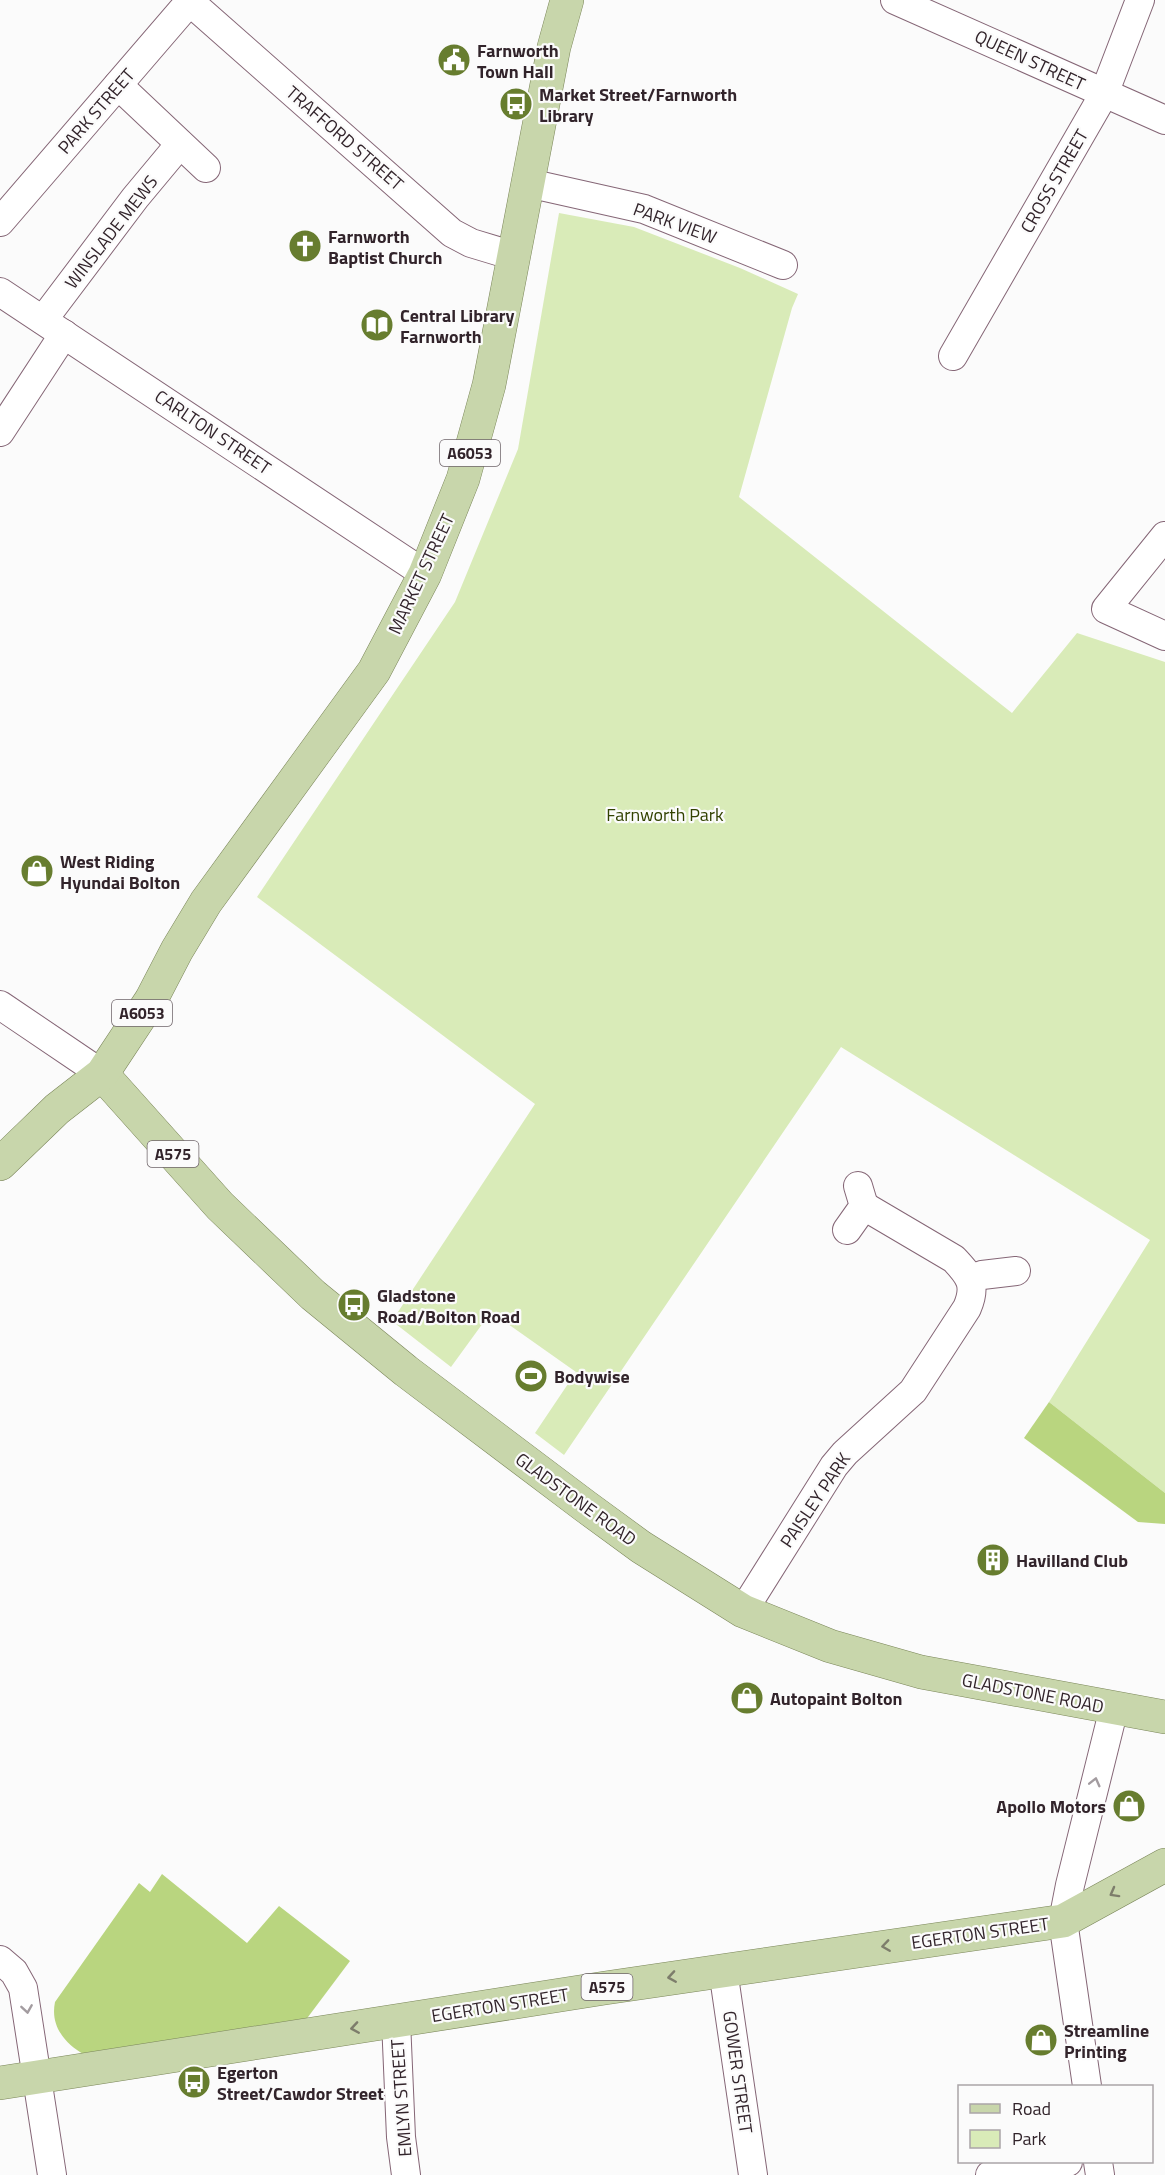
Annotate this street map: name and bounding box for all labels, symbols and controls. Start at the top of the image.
street label: QUEEN STREET [970,23,1090,98]
place label: Farnworth Town Hall [477,37,559,85]
public building icon: Farnworth Town Hall [436,42,472,78]
street label: PARK STREET [51,62,141,160]
street label: TRAFFORD STREET [280,79,410,197]
place label: Market Street/Farnworth Library [539,81,737,129]
bus stop icon: Market Street/Farnworth Library [498,86,534,122]
street label: CROSS STREET [1013,124,1095,238]
street label: WINSLADE MEWS [58,169,164,295]
street label: PARK VIEW [630,195,721,251]
place label: Farnworth Baptist Church [328,223,443,271]
church icon: Farnworth Baptist Church [287,228,323,264]
place label: Central Library Farnworth [400,302,515,350]
library icon: Central Library Farnworth [359,307,395,343]
street label: CARLTON STREET [149,383,277,481]
road number: A6053 [440,440,500,466]
street label: MARKET STREET [381,509,461,639]
park label: Farnworth Park [606,801,724,828]
place label: West Riding Hyundai Bolton [60,848,180,896]
shop icon: West Riding Hyundai Bolton [19,853,55,889]
road number: A6053 [112,1000,172,1026]
road number: A575 [148,1141,198,1167]
place label: Gladstone Road/Bolton Road [377,1282,520,1330]
bus stop icon: Gladstone Road/Bolton Road [336,1287,372,1323]
sports icon: Bodywise [513,1358,549,1394]
place label: Bodywise [554,1363,630,1390]
street label: GLADSTONE ROAD [510,1446,642,1552]
street label: PAISLEY PARK [773,1447,857,1553]
building icon: Havilland Club [975,1542,1011,1578]
place label: Havilland Club [1016,1547,1128,1574]
street label: GLADSTONE ROAD [960,1666,1106,1720]
shop icon: Autopaint Bolton [729,1680,765,1716]
place label: Autopaint Bolton [770,1685,903,1712]
one-way arrow [1088,1778,1101,1788]
shop icon: Apollo Motors [1111,1788,1147,1824]
place label: Apollo Motors [996,1793,1106,1820]
one-way arrow [1110,1886,1120,1897]
street label: EGERTON STREET [910,1910,1051,1956]
one-way arrow [881,1940,890,1952]
one-way arrow [667,1971,677,1983]
road number: A575 [582,1974,632,2000]
street label: EGERTON STREET [429,1981,571,2029]
one-way arrow [20,2005,32,2014]
street label: GOWER STREET [716,2009,760,2136]
place label: Streamline Printing [1064,2017,1149,2065]
one-way arrow [350,2021,360,2033]
shop icon: Streamline Printing [1023,2022,1059,2058]
street label: EMLYN STREET [383,2038,419,2158]
place label: Egerton Street/Cawdor Street [217,2059,384,2107]
bus stop icon: Egerton Street/Cawdor Street [176,2064,212,2100]
legend [958,2085,1153,2163]
text: Road [1012,2095,1051,2122]
text: Park [1012,2125,1047,2152]

